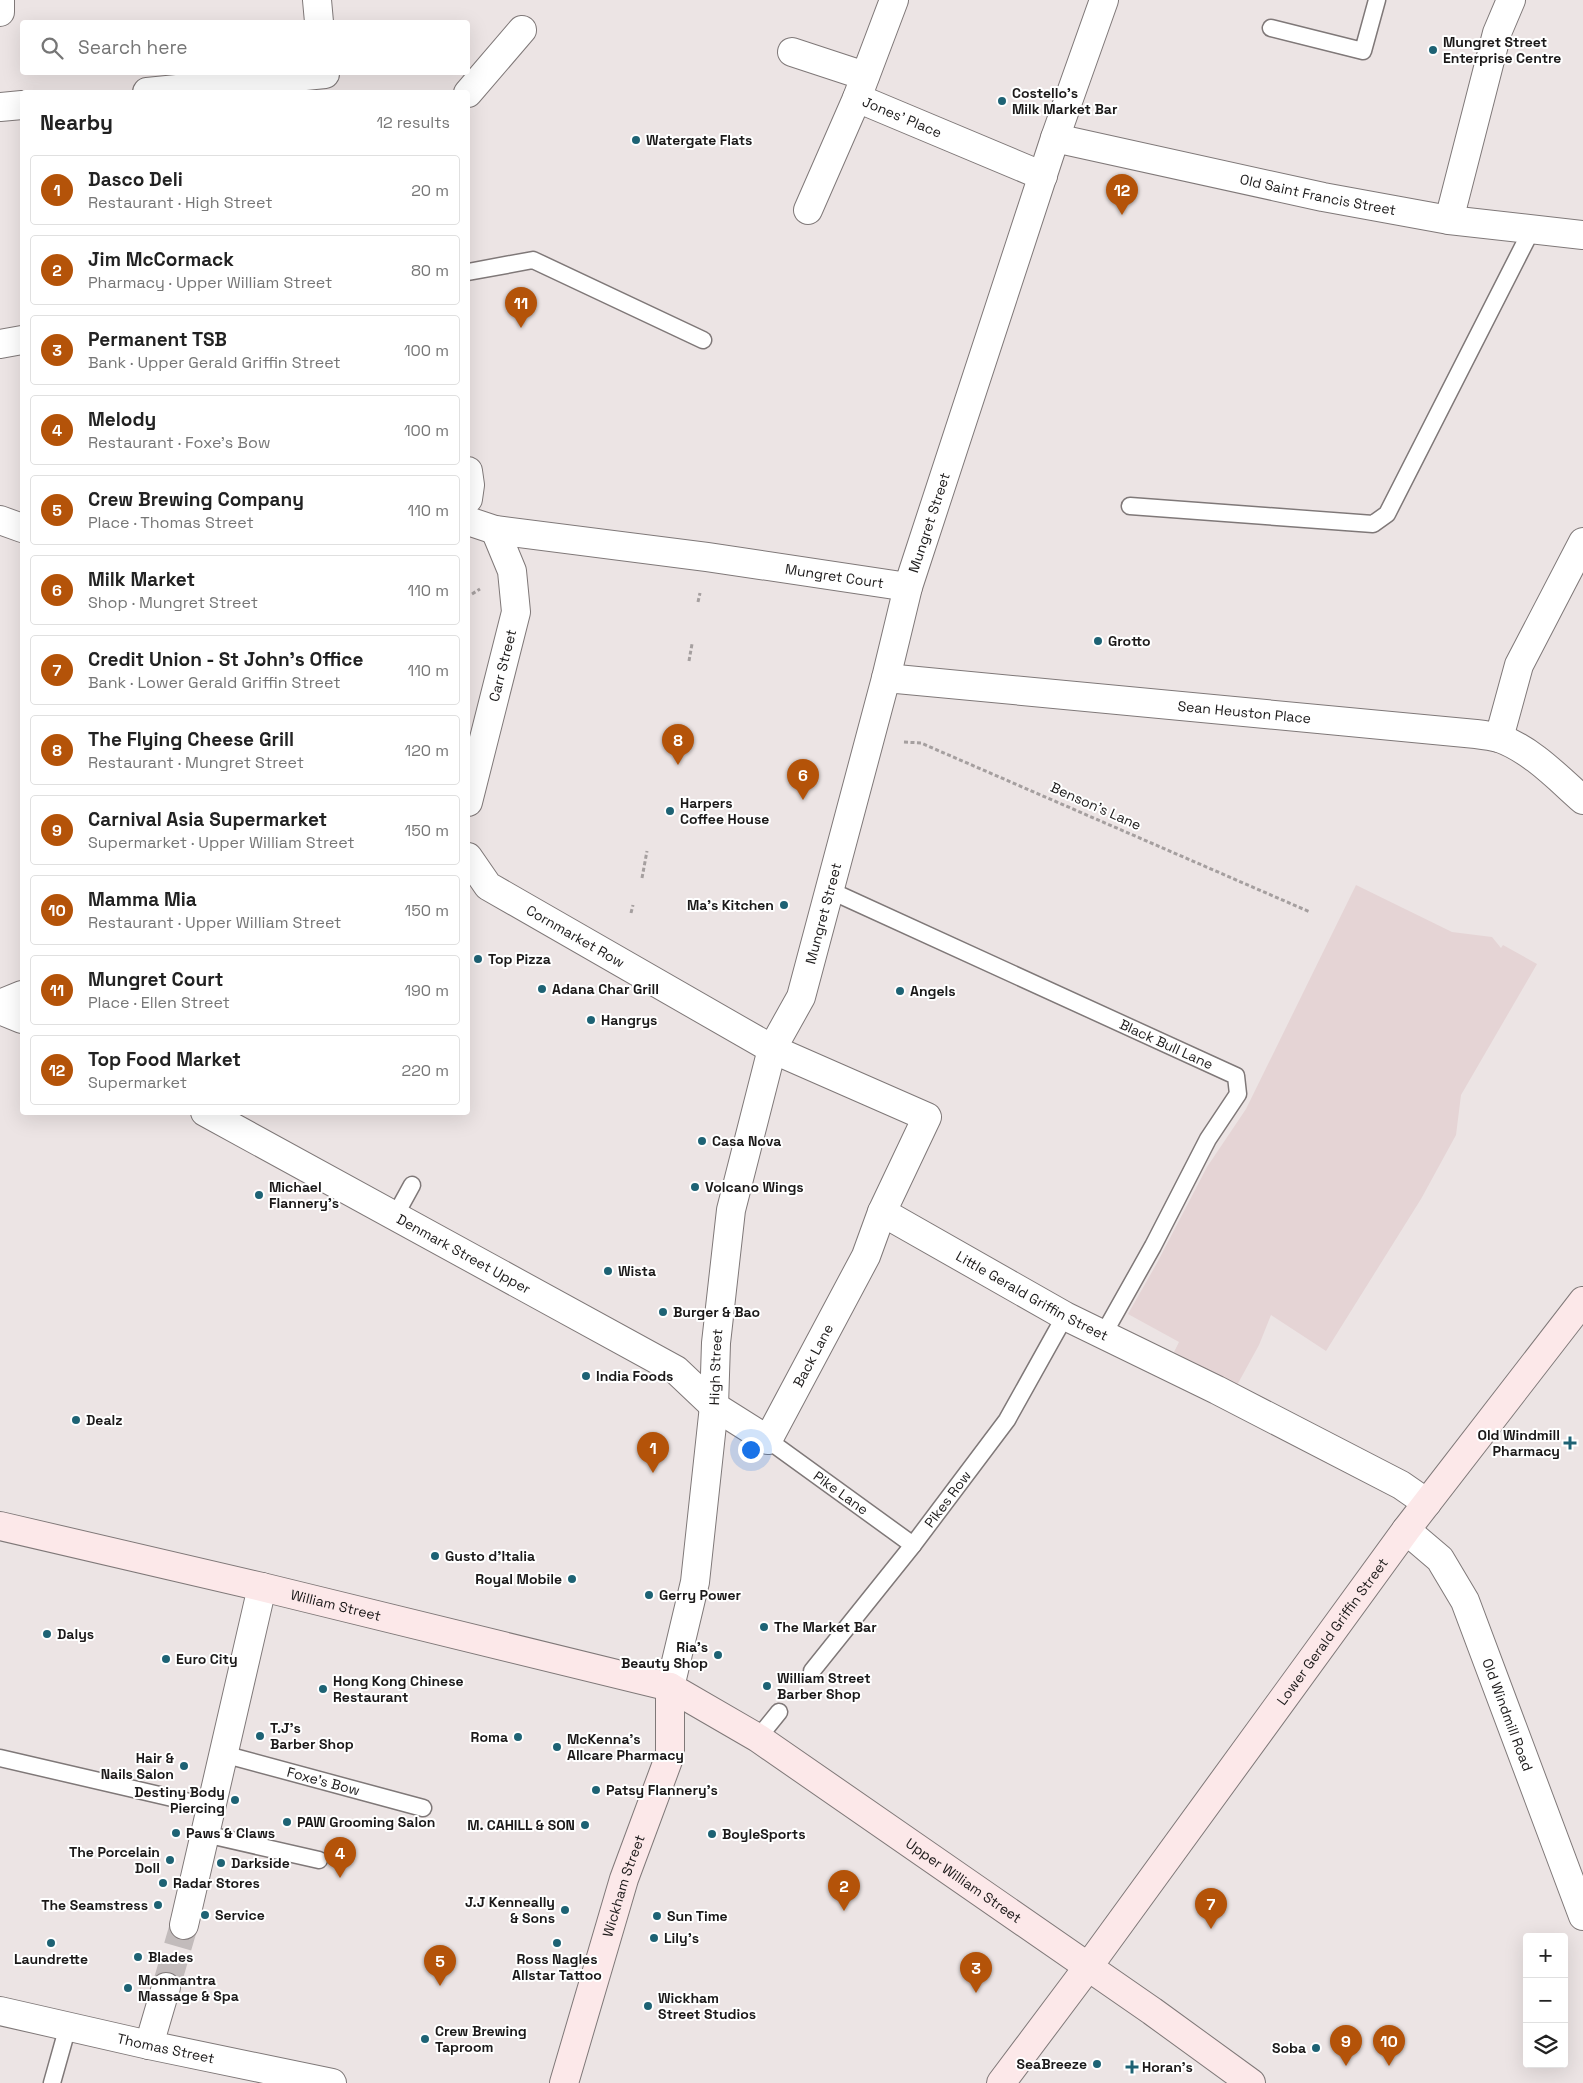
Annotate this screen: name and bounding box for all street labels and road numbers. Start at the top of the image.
street label: Jones' Place [860,92,945,142]
street label: Old Saint Francis Street [1238,170,1397,219]
street label: Mungret Street [904,470,954,575]
street label: Mungret Court [784,560,885,592]
street label: Carr Street [485,627,520,703]
street label: Sean Heuston Place [1177,697,1312,727]
street label: Benson's Lane [1048,778,1144,834]
street label: Mungret Street [801,861,845,966]
street label: Cornmarket Row [523,901,628,972]
street label: Black Bull Lane [1117,1015,1216,1073]
street label: Denmark Street Upper [394,1210,534,1298]
street label: Little Gerald Griffin Street [953,1247,1111,1345]
street label: Back Lane [789,1321,837,1390]
street label: High Street [705,1328,727,1406]
street label: Pike Lane [810,1467,872,1519]
street label: Pikes Row [920,1467,975,1531]
street label: Lower Gerald Griffin Street [1273,1554,1392,1709]
street label: William Street [289,1585,383,1625]
street label: Old Windmill Road [1478,1656,1537,1774]
street label: Foxe's Bow [285,1763,362,1800]
street label: Wickham Street [598,1832,649,1939]
street label: Upper William Street [902,1834,1025,1927]
street label: Thomas Street [115,2029,216,2067]

